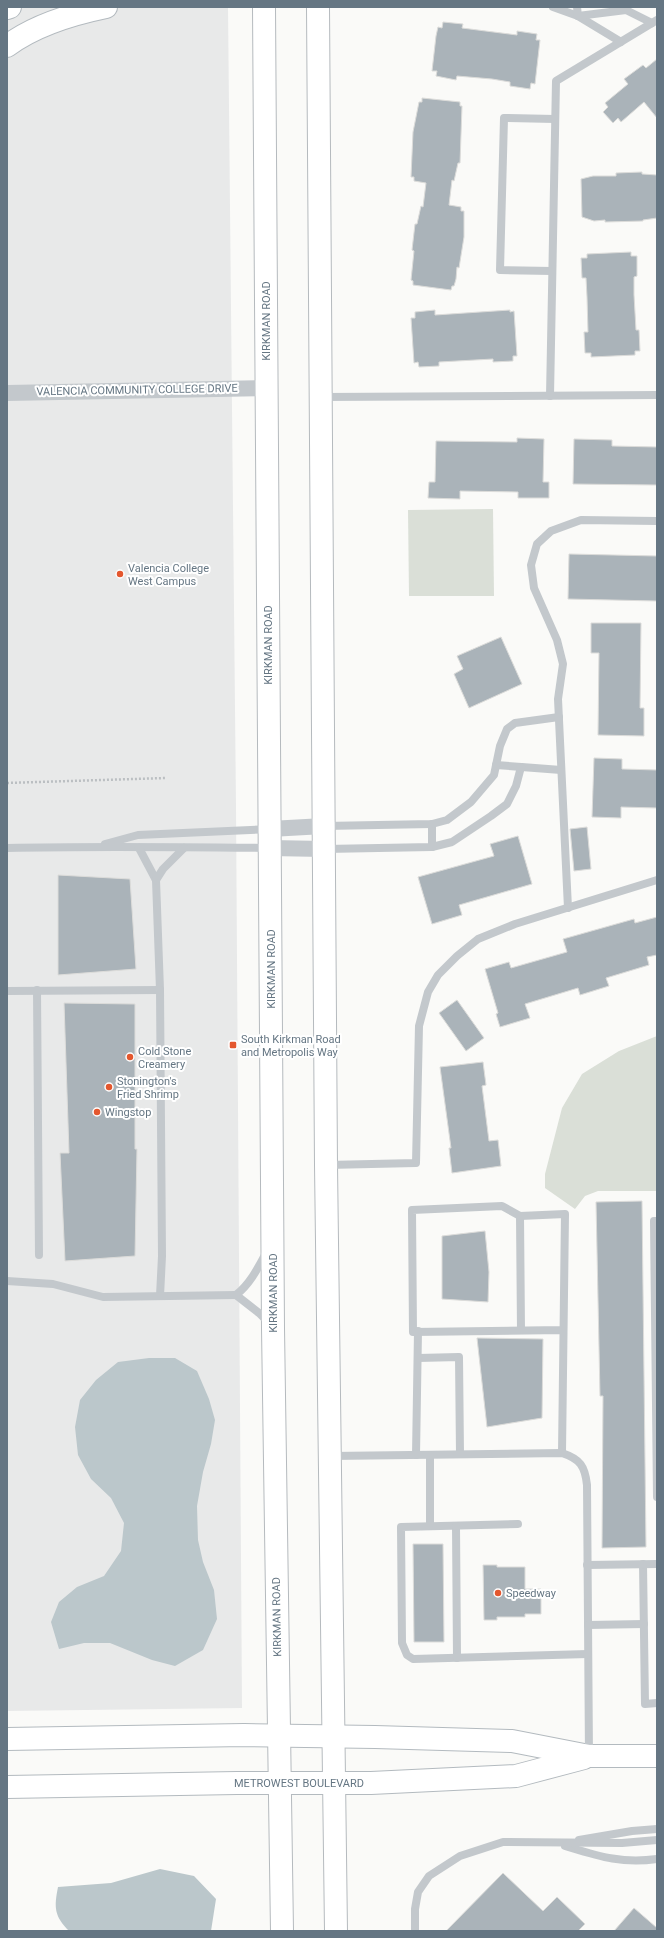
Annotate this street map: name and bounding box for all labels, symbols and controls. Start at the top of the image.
street label: KIRKMAN ROAD [260,281,273,361]
street label: VALENCIA COMMUNITY COLLEGE DRIVE [36,382,238,398]
place label: Valencia College West Campus [128,562,209,588]
marker: Valencia College West Campus [115,569,125,579]
street label: KIRKMAN ROAD [262,605,275,685]
street label: KIRKMAN ROAD [265,929,278,1009]
place label: South Kirkman Road and Metropolis Way [241,1033,341,1059]
marker: South Kirkman Road and Metropolis Way [228,1040,238,1050]
place label: Cold Stone Creamery [138,1045,191,1071]
marker: Cold Stone Creamery [125,1052,135,1062]
place label: Stonington's Fried Shrimp [117,1075,179,1101]
marker: Stonington's Fried Shrimp [104,1082,114,1092]
place label: Wingstop [105,1106,151,1119]
marker: Wingstop [92,1107,102,1117]
street label: KIRKMAN ROAD [267,1253,280,1333]
street label: KIRKMAN ROAD [270,1577,284,1657]
place label: Speedway [506,1587,557,1600]
marker: Speedway [493,1588,503,1598]
street label: METROWEST BOULEVARD [234,1777,364,1790]

